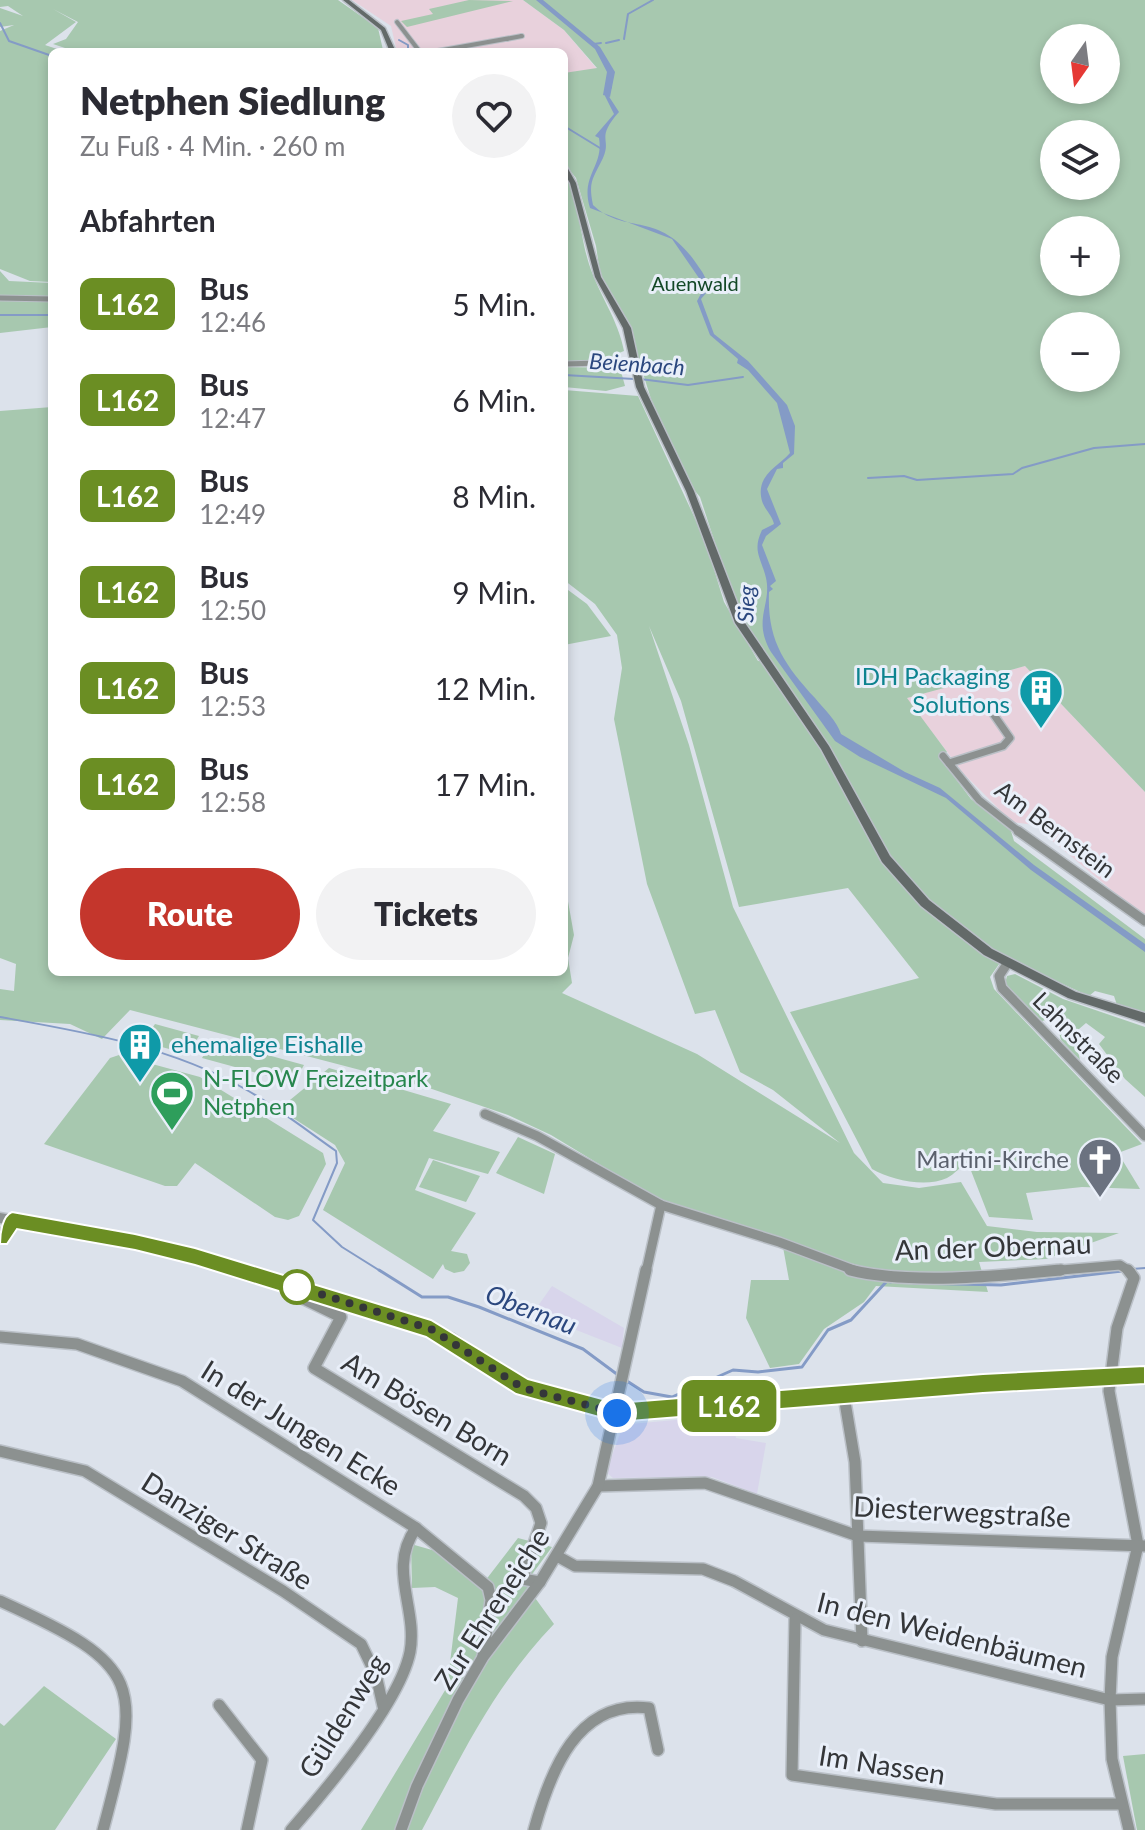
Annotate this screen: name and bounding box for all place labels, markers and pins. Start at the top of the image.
place label: IDH Packaging Solutions [855,661,1010,718]
building icon: IDH Packaging Solutions [1017,667,1065,730]
building icon: ehemalige Eishalle [116,1021,164,1084]
place label: ehemalige Eishalle [171,1029,363,1058]
place label: N-FLOW Freizeitpark Netphen [203,1063,429,1120]
sports icon: N-FLOW Freizeitpark Netphen [148,1069,196,1132]
church icon: Martini-Kirche [1076,1136,1124,1199]
place label: Martini-Kirche [916,1144,1069,1173]
unlabelled marker [280,1270,314,1304]

